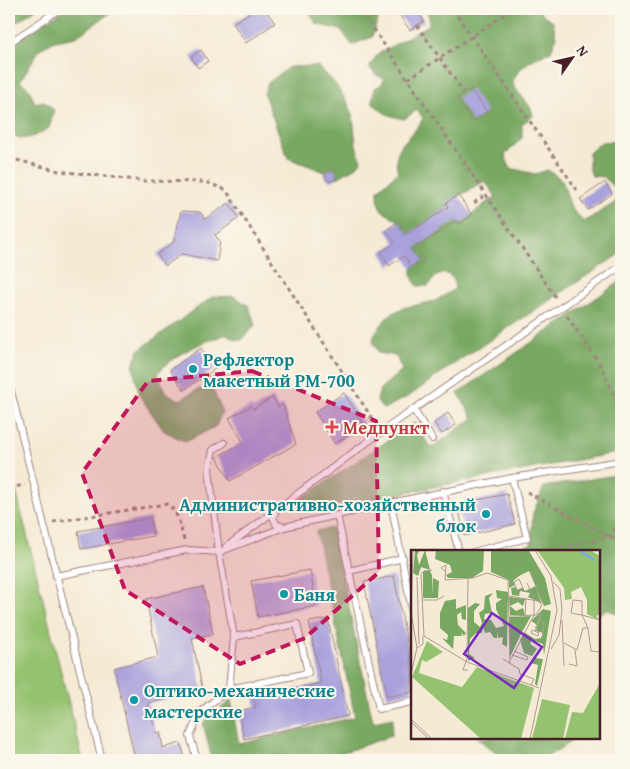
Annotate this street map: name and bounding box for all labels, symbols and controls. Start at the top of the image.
north arrow [548,32,598,82]
text: N [572,41,594,61]
place label: Рефлектор макетный РМ-700 [203,346,355,394]
marker: Рефлектор макетный РМ-700 [187,363,199,375]
place label: Медпункт [343,414,430,441]
marker: Медпункт [325,420,339,434]
place label: Административно-хозяйственный блок [179,491,477,539]
marker: Административно-хозяйственный блок [480,508,492,520]
inset map [411,550,600,739]
place label: Баня [294,581,335,608]
marker: Баня [278,588,290,600]
place label: Оптико-механические мастерские [144,677,335,725]
marker: Оптико-механические мастерские [128,694,140,706]

